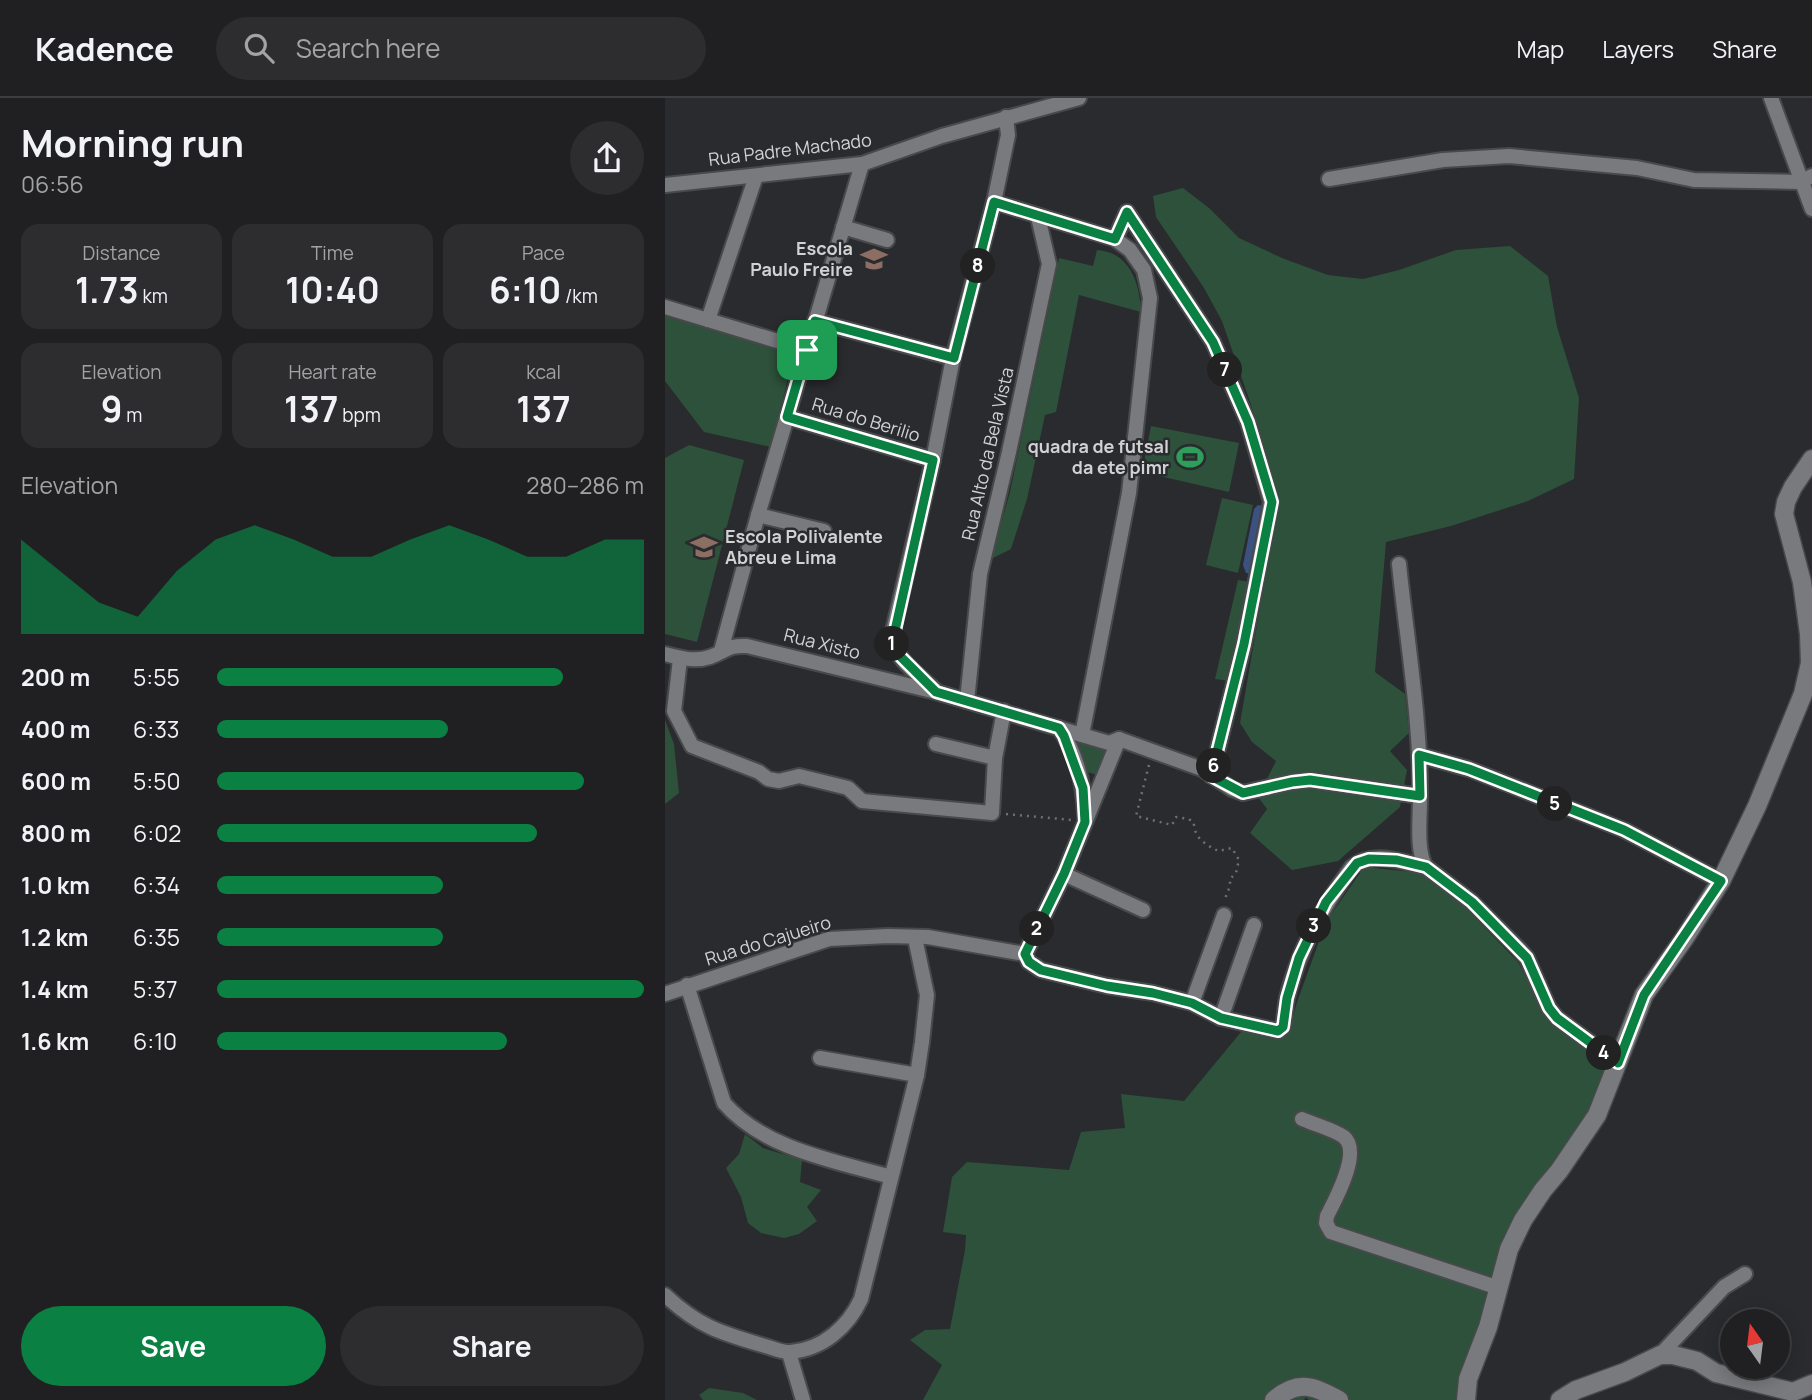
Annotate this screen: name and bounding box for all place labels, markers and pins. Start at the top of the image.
place label: Escola Paulo Freire [750,236,853,281]
school or university icon: Escola Paulo Freire [859,244,889,274]
pin: 8 [961,248,995,284]
pin [777,320,837,380]
pin: 7 [1207,352,1243,388]
place label: quadra de futsal da ete pimr [1028,434,1169,479]
sports icon: quadra de futsal da ete pimr [1175,442,1205,472]
place label: Escola Polivalente Abreu e Lima [725,524,883,569]
school or university icon: Escola Polivalente Abreu e Lima [689,532,719,562]
pin: 1 [875,626,909,662]
pin: 6 [1197,748,1231,784]
pin: 5 [1537,786,1573,822]
pin: 3 [1297,908,1331,944]
pin: 2 [1019,912,1055,946]
pin: 4 [1587,1035,1621,1070]

